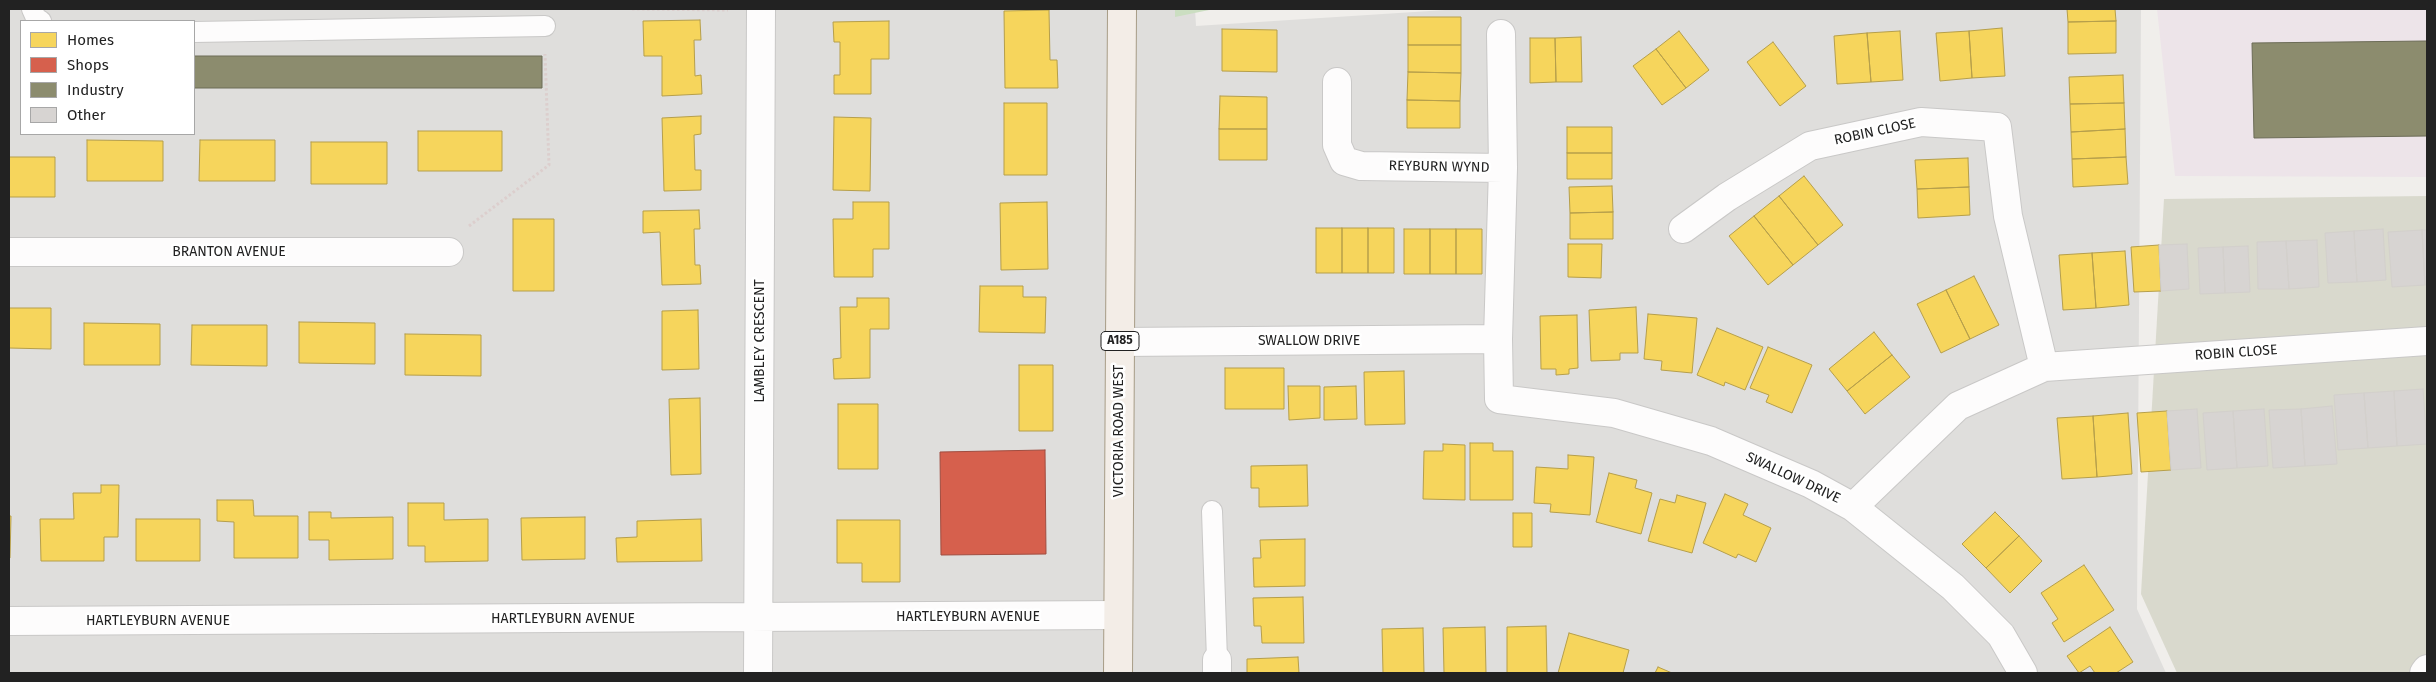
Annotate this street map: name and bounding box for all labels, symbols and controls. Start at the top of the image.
legend [20,20,195,135]
text: Homes [67,31,114,49]
text: Shops [67,56,109,74]
text: Industry [67,81,124,99]
text: Other [67,106,106,124]
street label: ROBIN CLOSE [1833,115,1917,149]
street label: REYBURN WYND [1388,158,1490,176]
street label: BRANTON AVENUE [172,244,286,260]
street label: LAMBLEY CRESCENT [752,279,768,403]
road number: A185 [1101,332,1139,351]
street label: SWALLOW DRIVE [1258,333,1360,349]
street label: ROBIN CLOSE [2194,342,2278,364]
street label: VICTORIA ROAD WEST [1111,365,1127,497]
street label: SWALLOW DRIVE [1743,449,1843,507]
street label: HARTLEYBURN AVENUE [896,609,1040,625]
street label: HARTLEYBURN AVENUE [491,611,635,627]
street label: HARTLEYBURN AVENUE [86,613,230,629]

